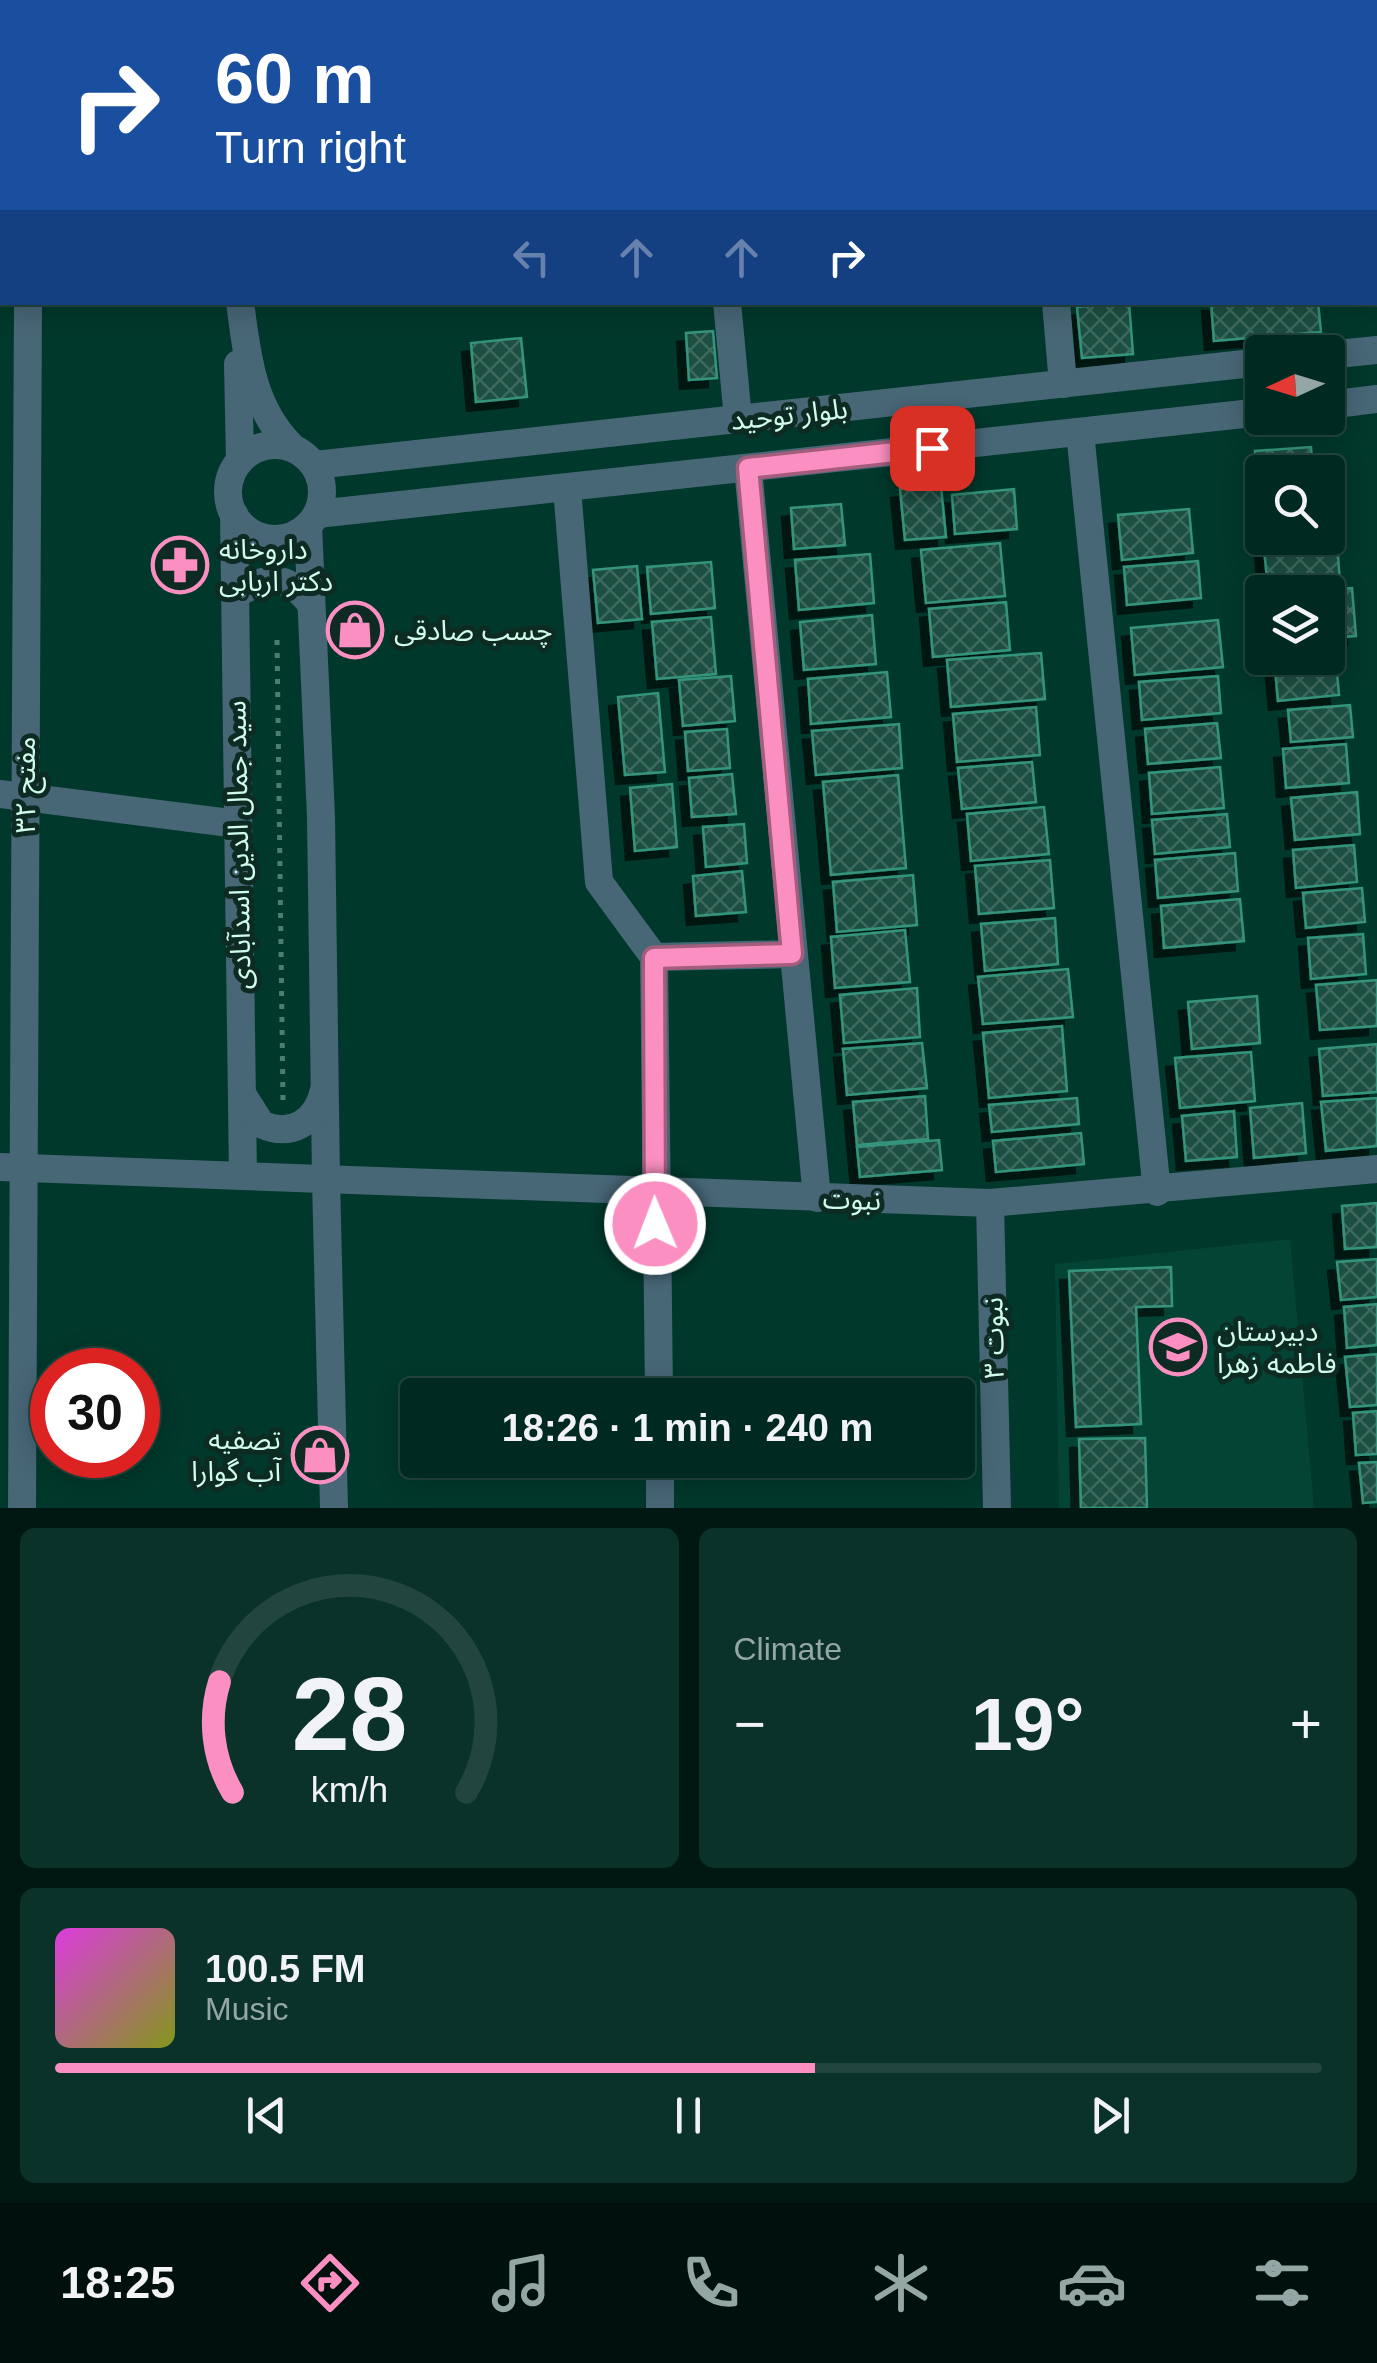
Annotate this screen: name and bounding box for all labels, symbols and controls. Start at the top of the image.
icon: right [50,40,180,170]
text: 60 m [215,40,375,118]
text: Turn right [215,122,406,173]
icon: left [504,230,559,285]
icon: ahead [609,230,664,285]
icon: ahead [714,230,769,285]
icon: right [819,230,874,285]
north arrow [1245,335,1345,435]
map controls [1245,335,1345,675]
street label: بلوار توحید [729,393,849,437]
pin [890,406,975,491]
icon: arrive [905,421,960,476]
button: search [1245,455,1345,555]
place label: داروخانه دکتر اربابی [219,534,333,598]
pharmacy icon: داروخانه دکتر اربابی [150,535,210,595]
button: layers [1245,575,1345,675]
shop icon: چسب صادقی [325,600,385,660]
place label: چسب صادقی [394,615,553,648]
street label: سید جمال الدین اسدآبادی [220,700,258,990]
street label: مفتح ۳۲ [10,736,46,834]
position arrow [603,1172,707,1276]
street label: نبوت [822,1183,882,1217]
street label: نبوت ۳ [977,1297,1011,1379]
place label: دبیرستان فاطمه زهرا [1217,1316,1336,1380]
school or university icon: دبیرستان فاطمه زهرا [1148,1317,1208,1377]
speed limit sign: 30 [30,1348,160,1478]
text: 18:26 · 1 min · 240 m [502,1407,873,1449]
place label: تصفیه آب گوارا [191,1424,283,1488]
shop icon: تصفیه آب گوارا [290,1425,350,1485]
text: Climate [734,1631,842,1667]
text: 28 [291,1656,407,1772]
text: 19° [971,1682,1084,1766]
text: − [734,1693,766,1755]
text: + [1290,1693,1322,1755]
text: km/h [311,1770,388,1810]
text: 100.5 FM [205,1948,366,1990]
text: Music [205,1991,289,2027]
icon: previous [239,2088,294,2143]
icon: pause [661,2088,716,2143]
icon: next [1083,2088,1138,2143]
icon: directions [295,2248,365,2318]
icon: music [486,2248,556,2318]
icon: phone [676,2248,746,2318]
icon: climate [866,2248,936,2318]
icon: car [1057,2248,1127,2318]
icon: filters [1247,2248,1317,2318]
text: 18:25 [60,2257,175,2308]

